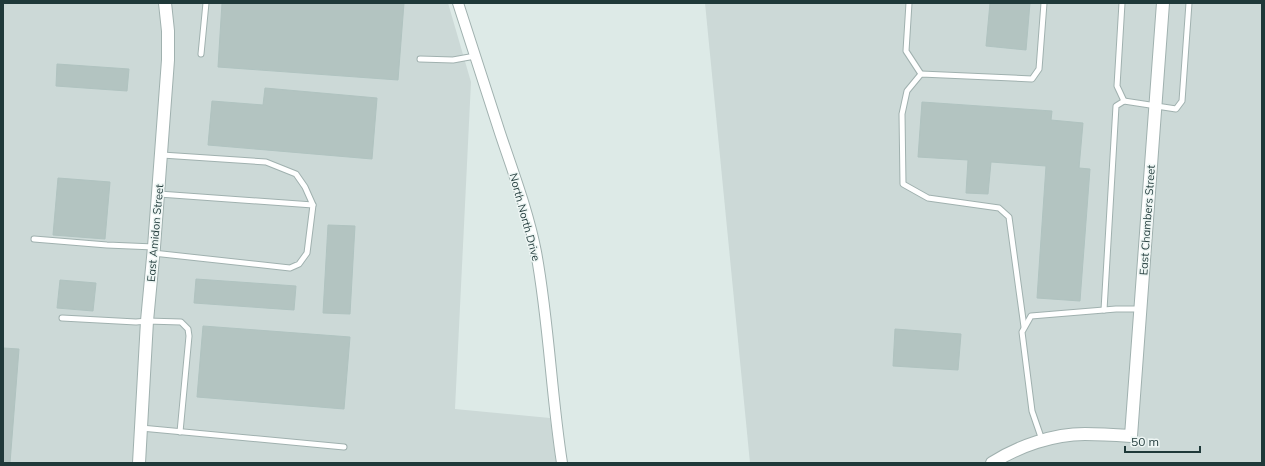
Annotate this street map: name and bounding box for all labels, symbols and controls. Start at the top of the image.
street label: East Chambers Street [1136,164,1158,276]
street label: North North Drive [507,171,543,263]
street label: East Amidon Street [144,183,166,282]
scale bar [1125,428,1200,454]
text: 50 m [1131,434,1159,449]

